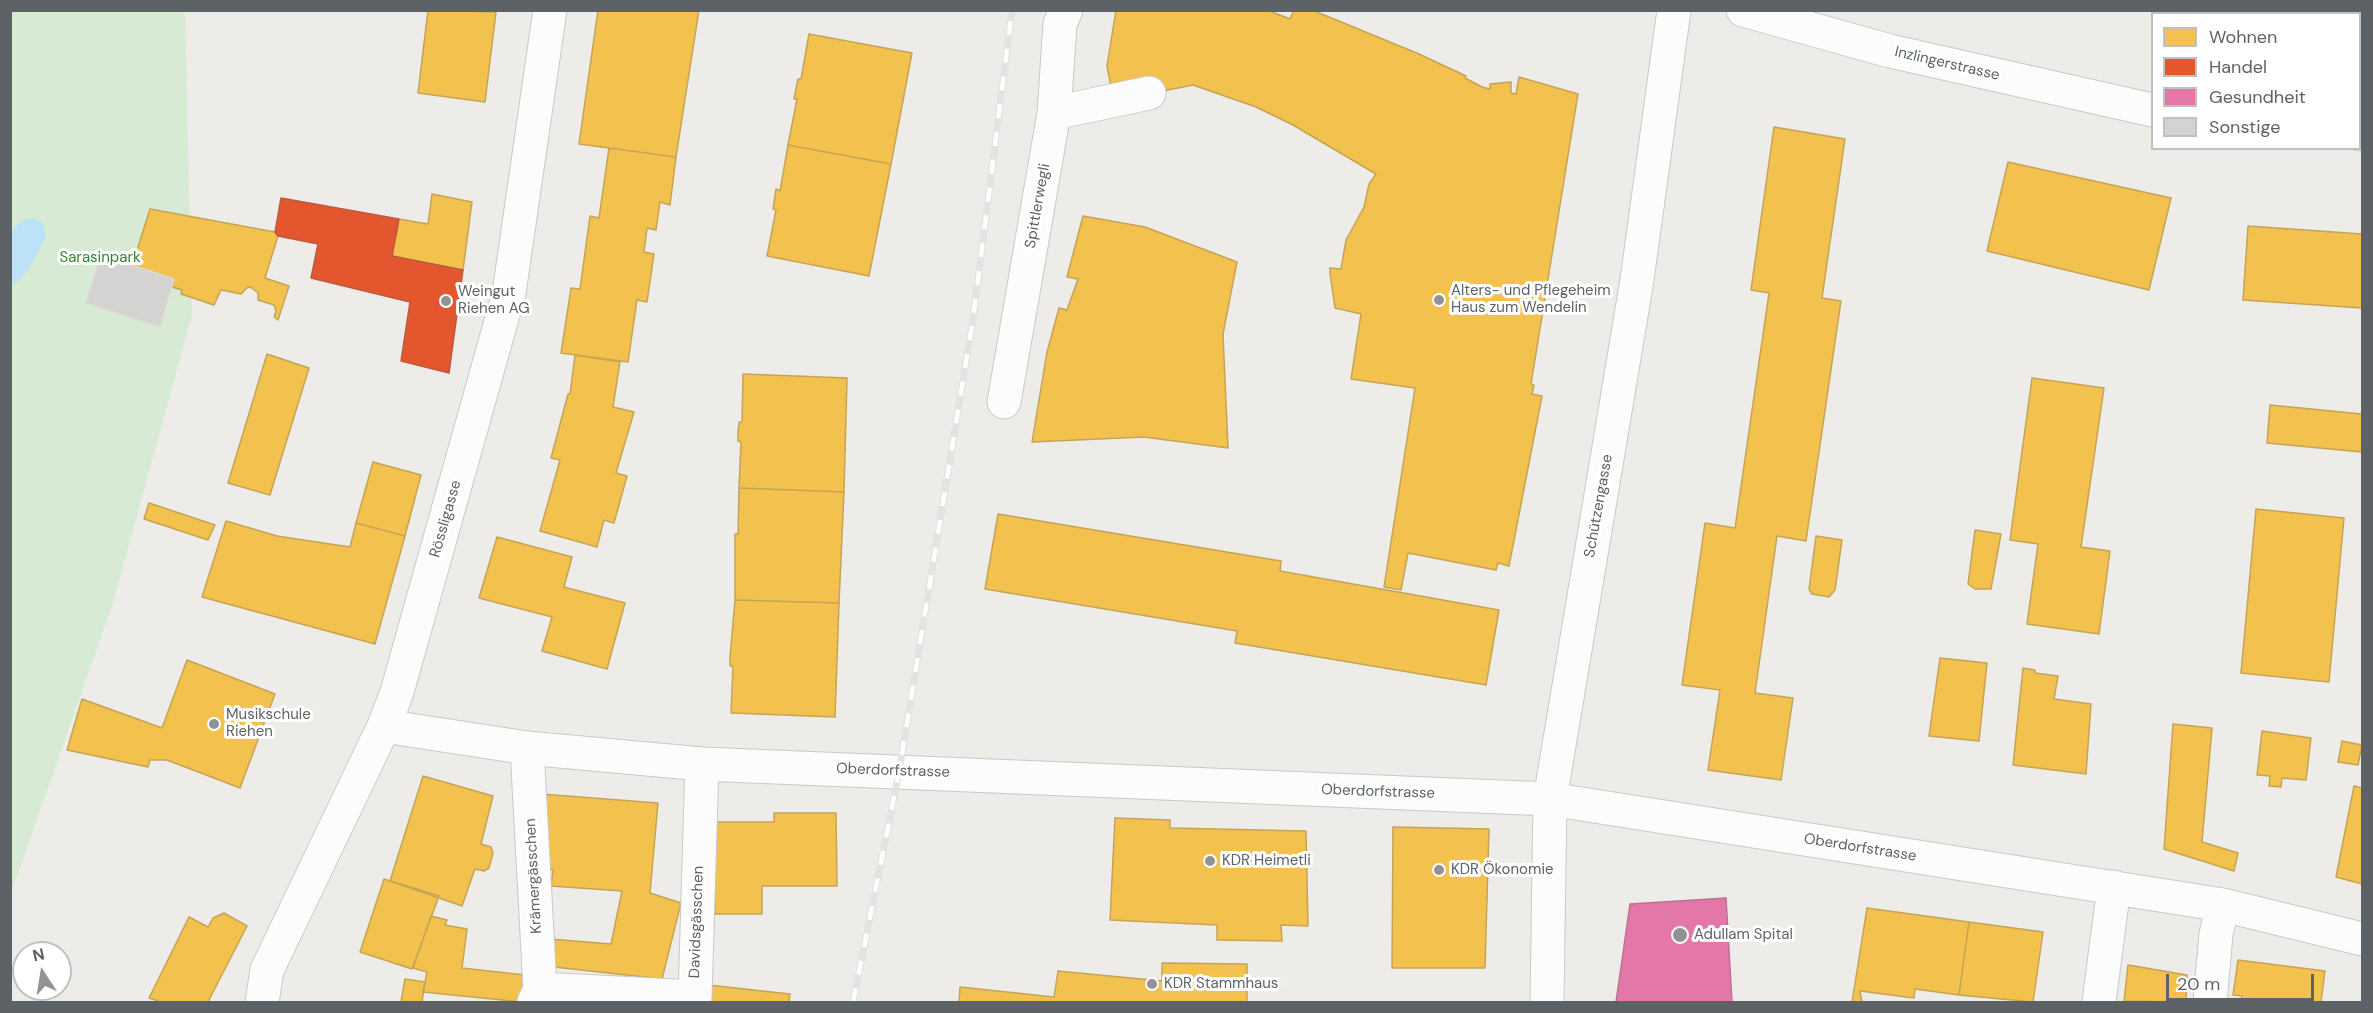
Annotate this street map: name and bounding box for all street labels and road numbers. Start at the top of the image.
street label: Inzlingerstrasse [1893,43,2001,85]
street label: Spittlerwegli [1022,162,1054,250]
street label: Schützengasse [1581,453,1617,559]
street label: Rössligasse [426,478,466,560]
street label: Oberdorfstrasse [836,760,950,782]
street label: Oberdorfstrasse [1321,781,1435,803]
street label: Krämergässchen [522,818,546,934]
street label: Oberdorfstrasse [1802,830,1918,866]
street label: Davidsgässchen [686,865,708,979]

